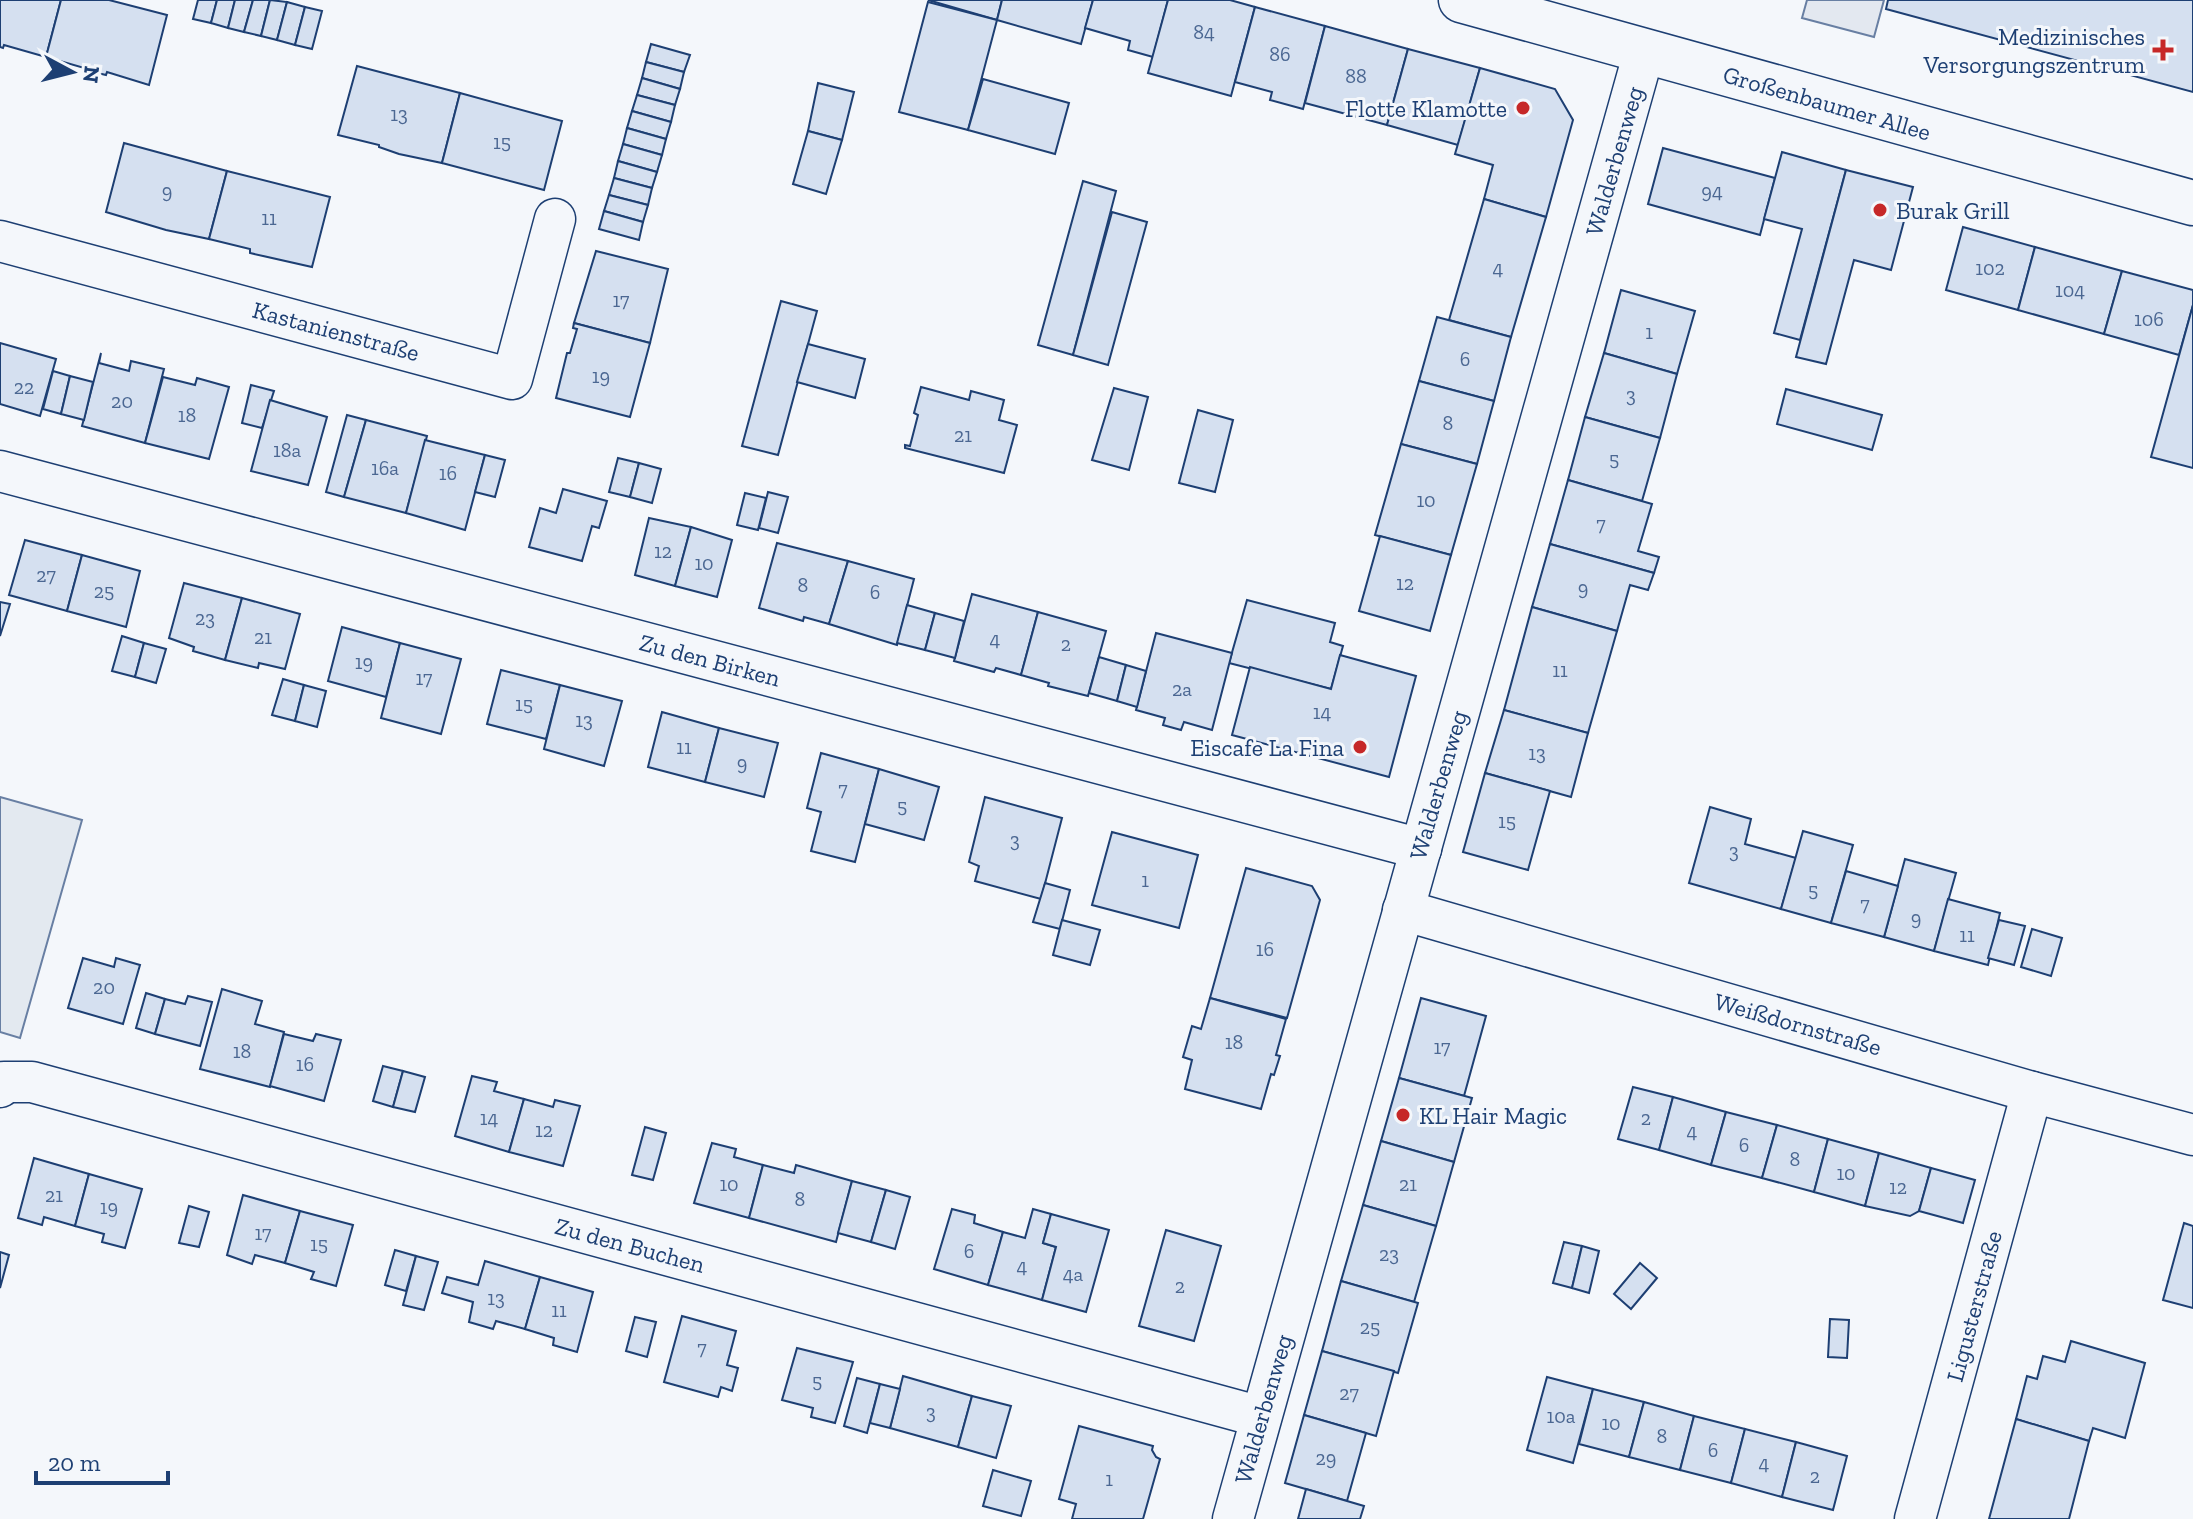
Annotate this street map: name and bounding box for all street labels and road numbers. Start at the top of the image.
street label: Großenbaumer Allee [1720,59,1934,147]
street label: Walderbenweg [1579,83,1649,239]
street label: Kastanienstraße [249,295,423,367]
street label: Zu den Birken [636,627,784,693]
street label: Walderbenweg [1403,707,1473,863]
street label: Weißdornstraße [1711,986,1885,1062]
street label: Zu den Buchen [552,1211,708,1279]
street label: Ligusterstraße [1940,1227,2008,1385]
street label: Walderbenweg [1228,1331,1298,1487]

